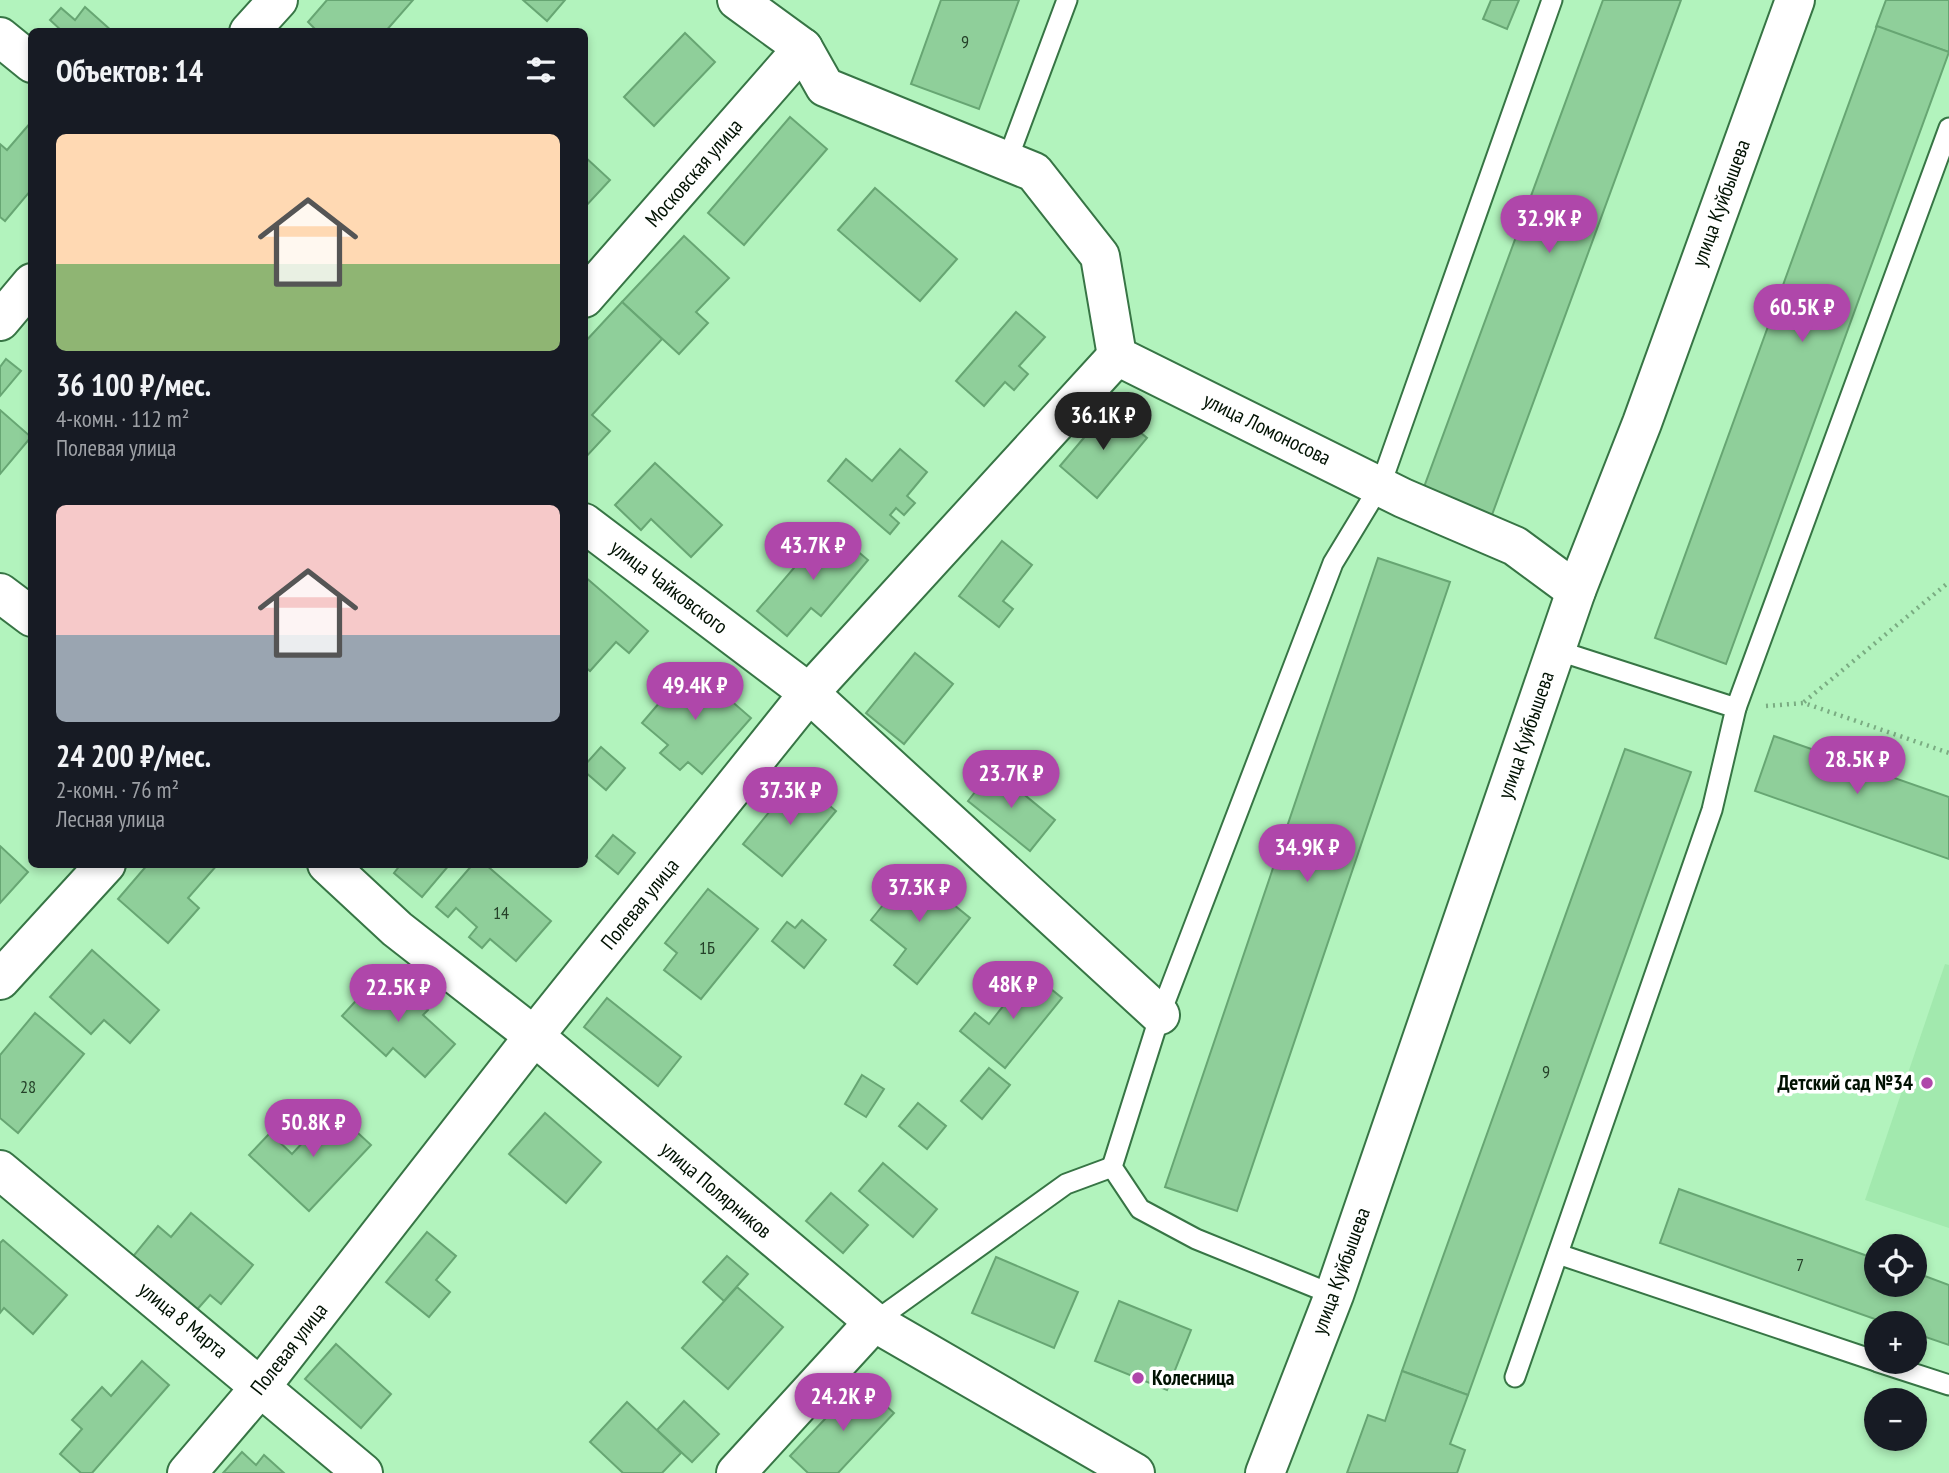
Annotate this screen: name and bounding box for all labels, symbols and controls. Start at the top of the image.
house number: 9 [961,30,969,53]
text: Объектов: 14 [56,51,203,90]
icon: filters [522,51,560,89]
street label: Московская улица [639,113,748,232]
street label: улица Куйбышева [1685,136,1756,270]
icon: home [245,179,371,305]
pin: 32.9K ₽ [1484,196,1614,255]
text: 32.9K ₽ [1517,203,1581,232]
pin: 60.5K ₽ [1737,284,1867,344]
text: 60.5K ₽ [1770,292,1834,321]
text: 36 100 ₽/мес. [56,365,211,404]
street label: улица Ломоносова [1199,386,1335,471]
pin: 36.1K ₽ [1038,392,1168,452]
text: 36.1K ₽ [1071,400,1135,429]
text: 4-комн. · 112 m² [56,404,189,433]
text: Полевая улица [56,433,176,462]
pin: 43.7K ₽ [748,522,878,582]
text: 43.7K ₽ [781,530,845,559]
street label: улица Чайковского [605,534,733,640]
icon: home [245,550,371,676]
pin: 49.4K ₽ [630,662,760,722]
street label: улица Куйбышева [1491,667,1560,802]
text: 49.4K ₽ [663,670,727,699]
text: 24 200 ₽/мес. [56,736,211,775]
pin: 28.5K ₽ [1792,736,1922,796]
text: 28.5K ₽ [1825,744,1889,773]
pin: 23.7K ₽ [946,750,1076,810]
text: 23.7K ₽ [979,758,1043,787]
pin: 37.3K ₽ [725,768,855,827]
text: 2-комн. · 76 m² [56,775,179,804]
text: 37.3K ₽ [759,775,821,804]
text: Лесная улица [56,804,165,833]
pin: 34.9K ₽ [1242,824,1372,884]
text: 34.9K ₽ [1275,832,1339,861]
street label: Полевая улица [595,853,685,955]
pin: 37.3K ₽ [854,864,984,924]
text: 37.3K ₽ [888,872,950,901]
house number: 14 [493,901,509,924]
house number: 1Б [699,936,715,959]
pin: 48K ₽ [964,962,1062,1021]
pin: 22.5K ₽ [333,964,463,1024]
text: 48K ₽ [988,969,1038,998]
text: 22.5K ₽ [366,972,430,1001]
house number: 9 [1542,1060,1550,1083]
place label: Детский сад №34 [1778,1069,1913,1096]
house number: 28 [20,1075,36,1098]
marker: Детский сад №34 [1919,1075,1935,1091]
pin: 50.8K ₽ [248,1100,378,1159]
text: 50.8K ₽ [281,1107,345,1136]
street label: улица Полярников [655,1135,778,1244]
street label: улица Куйбышева [1305,1204,1376,1338]
map controls [1864,1234,1927,1451]
button: locate [1864,1234,1927,1297]
house number: 7 [1796,1253,1804,1276]
street label: улица 8 Марта [133,1275,233,1364]
street label: Полевая улица [244,1297,333,1400]
button: + [1864,1311,1927,1374]
place label: Колесница [1152,1364,1235,1391]
marker: Колесница [1130,1370,1146,1386]
pin: 24.2K ₽ [778,1374,908,1433]
text: 24.2K ₽ [811,1381,875,1410]
button: − [1864,1388,1927,1451]

